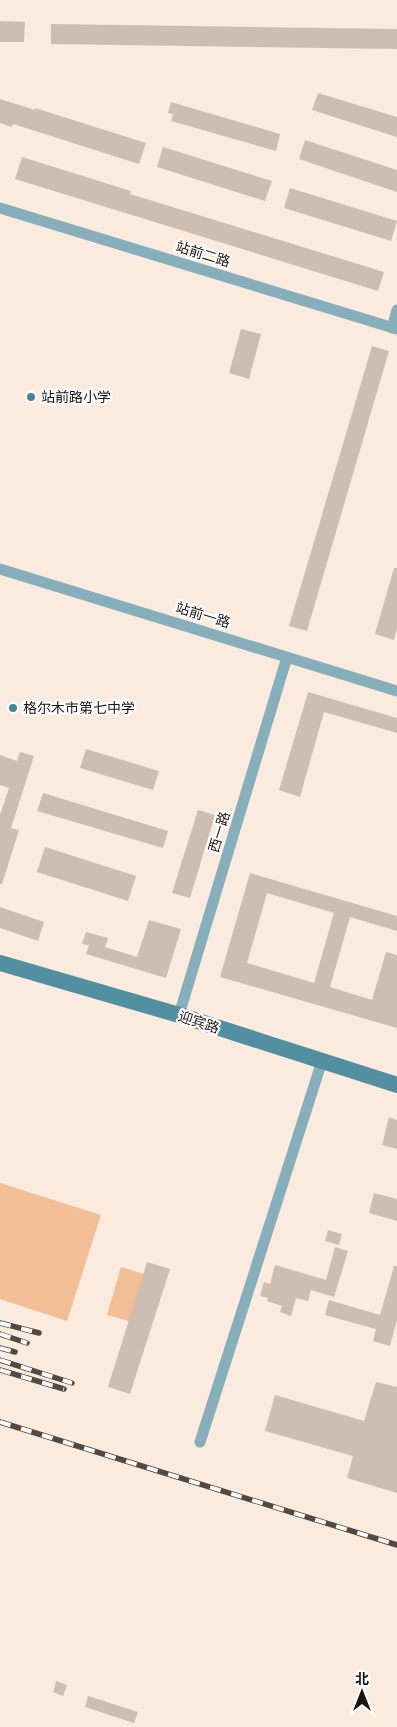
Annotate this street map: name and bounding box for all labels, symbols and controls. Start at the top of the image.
street label: 站前二路 [174,237,232,271]
place label: 站前路小学 [41,388,111,406]
marker: 站前路小学 [25,391,37,403]
street label: 站前一路 [174,598,232,632]
place label: 格尔木市第七中学 [23,699,135,717]
marker: 格尔木市第七中学 [7,702,19,714]
street label: 西一路 [204,809,234,855]
street label: 迎宾路 [176,1007,222,1037]
north arrow [337,1667,387,1717]
text: 北 [355,1670,369,1688]

